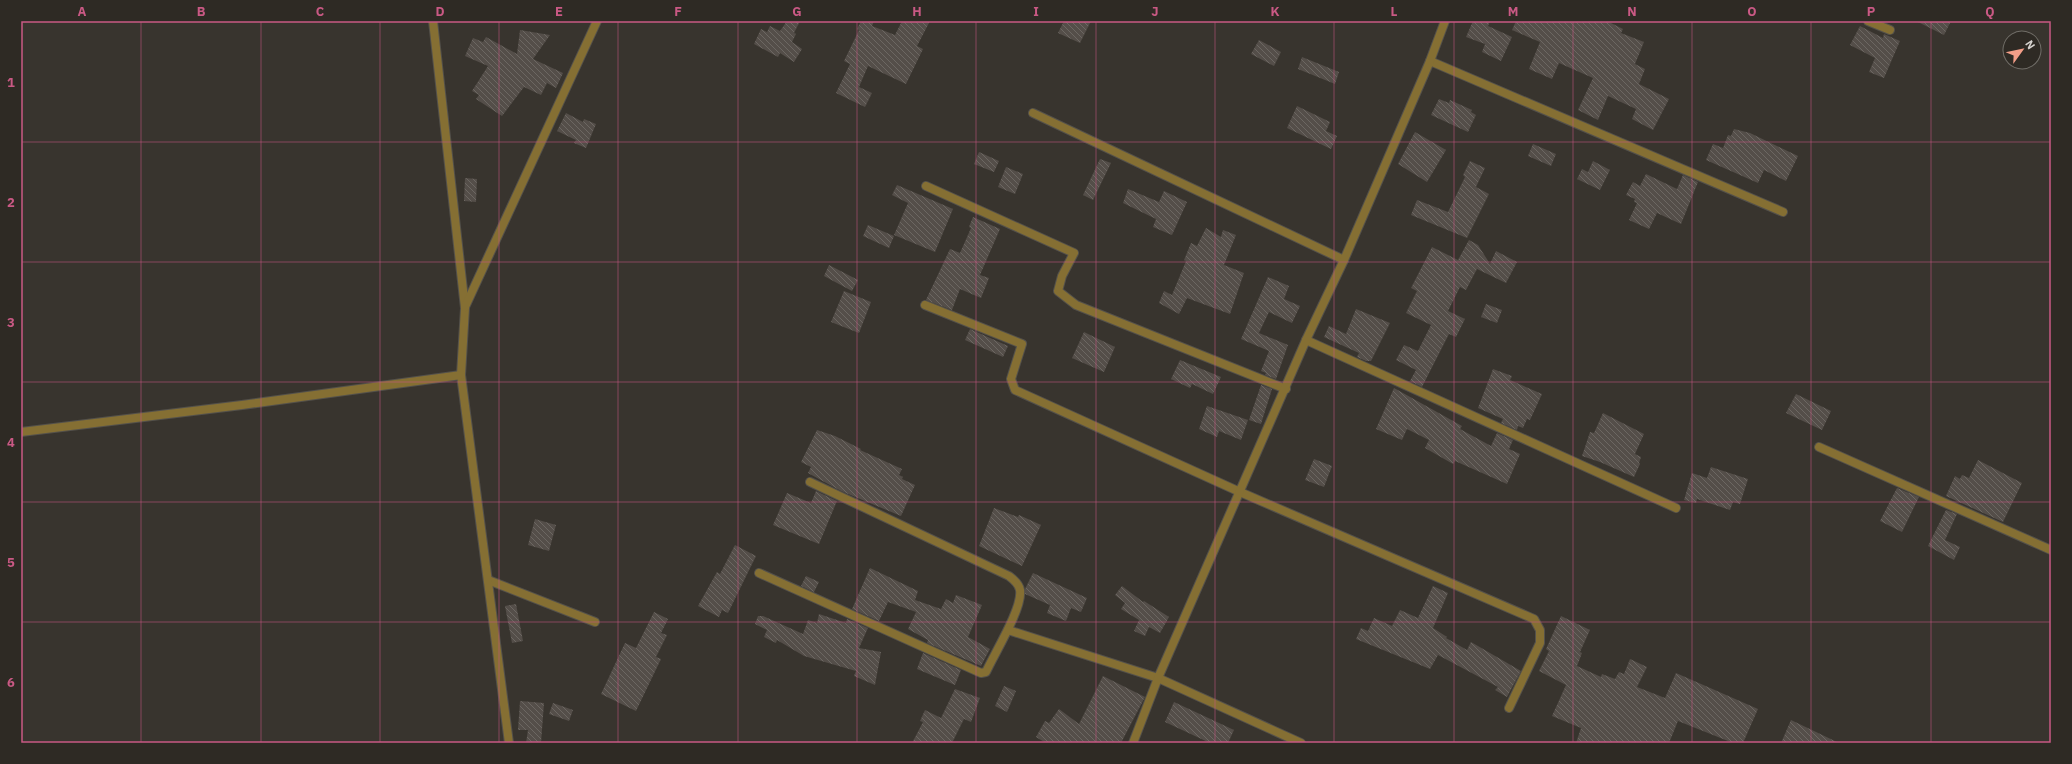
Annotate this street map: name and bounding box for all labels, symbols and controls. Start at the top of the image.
text: A [78,3,87,20]
text: B [197,3,206,20]
text: C [316,3,325,20]
text: D [435,3,445,20]
text: E [555,3,563,20]
text: F [674,3,682,20]
text: G [792,3,802,20]
text: H [912,3,922,20]
text: I [1033,3,1039,20]
text: J [1151,3,1159,20]
text: K [1270,3,1280,20]
text: L [1391,3,1398,20]
text: M [1508,3,1518,20]
text: N [1627,3,1637,20]
text: O [1747,3,1757,20]
text: P [1867,3,1876,20]
text: Q [1985,3,1995,20]
north arrow [2002,30,2042,70]
text: N [2022,37,2038,52]
text: 1 [7,74,15,91]
text: 2 [7,194,15,211]
text: 3 [7,314,15,331]
text: 4 [7,434,15,451]
text: 5 [7,554,15,571]
text: 6 [7,674,15,691]

